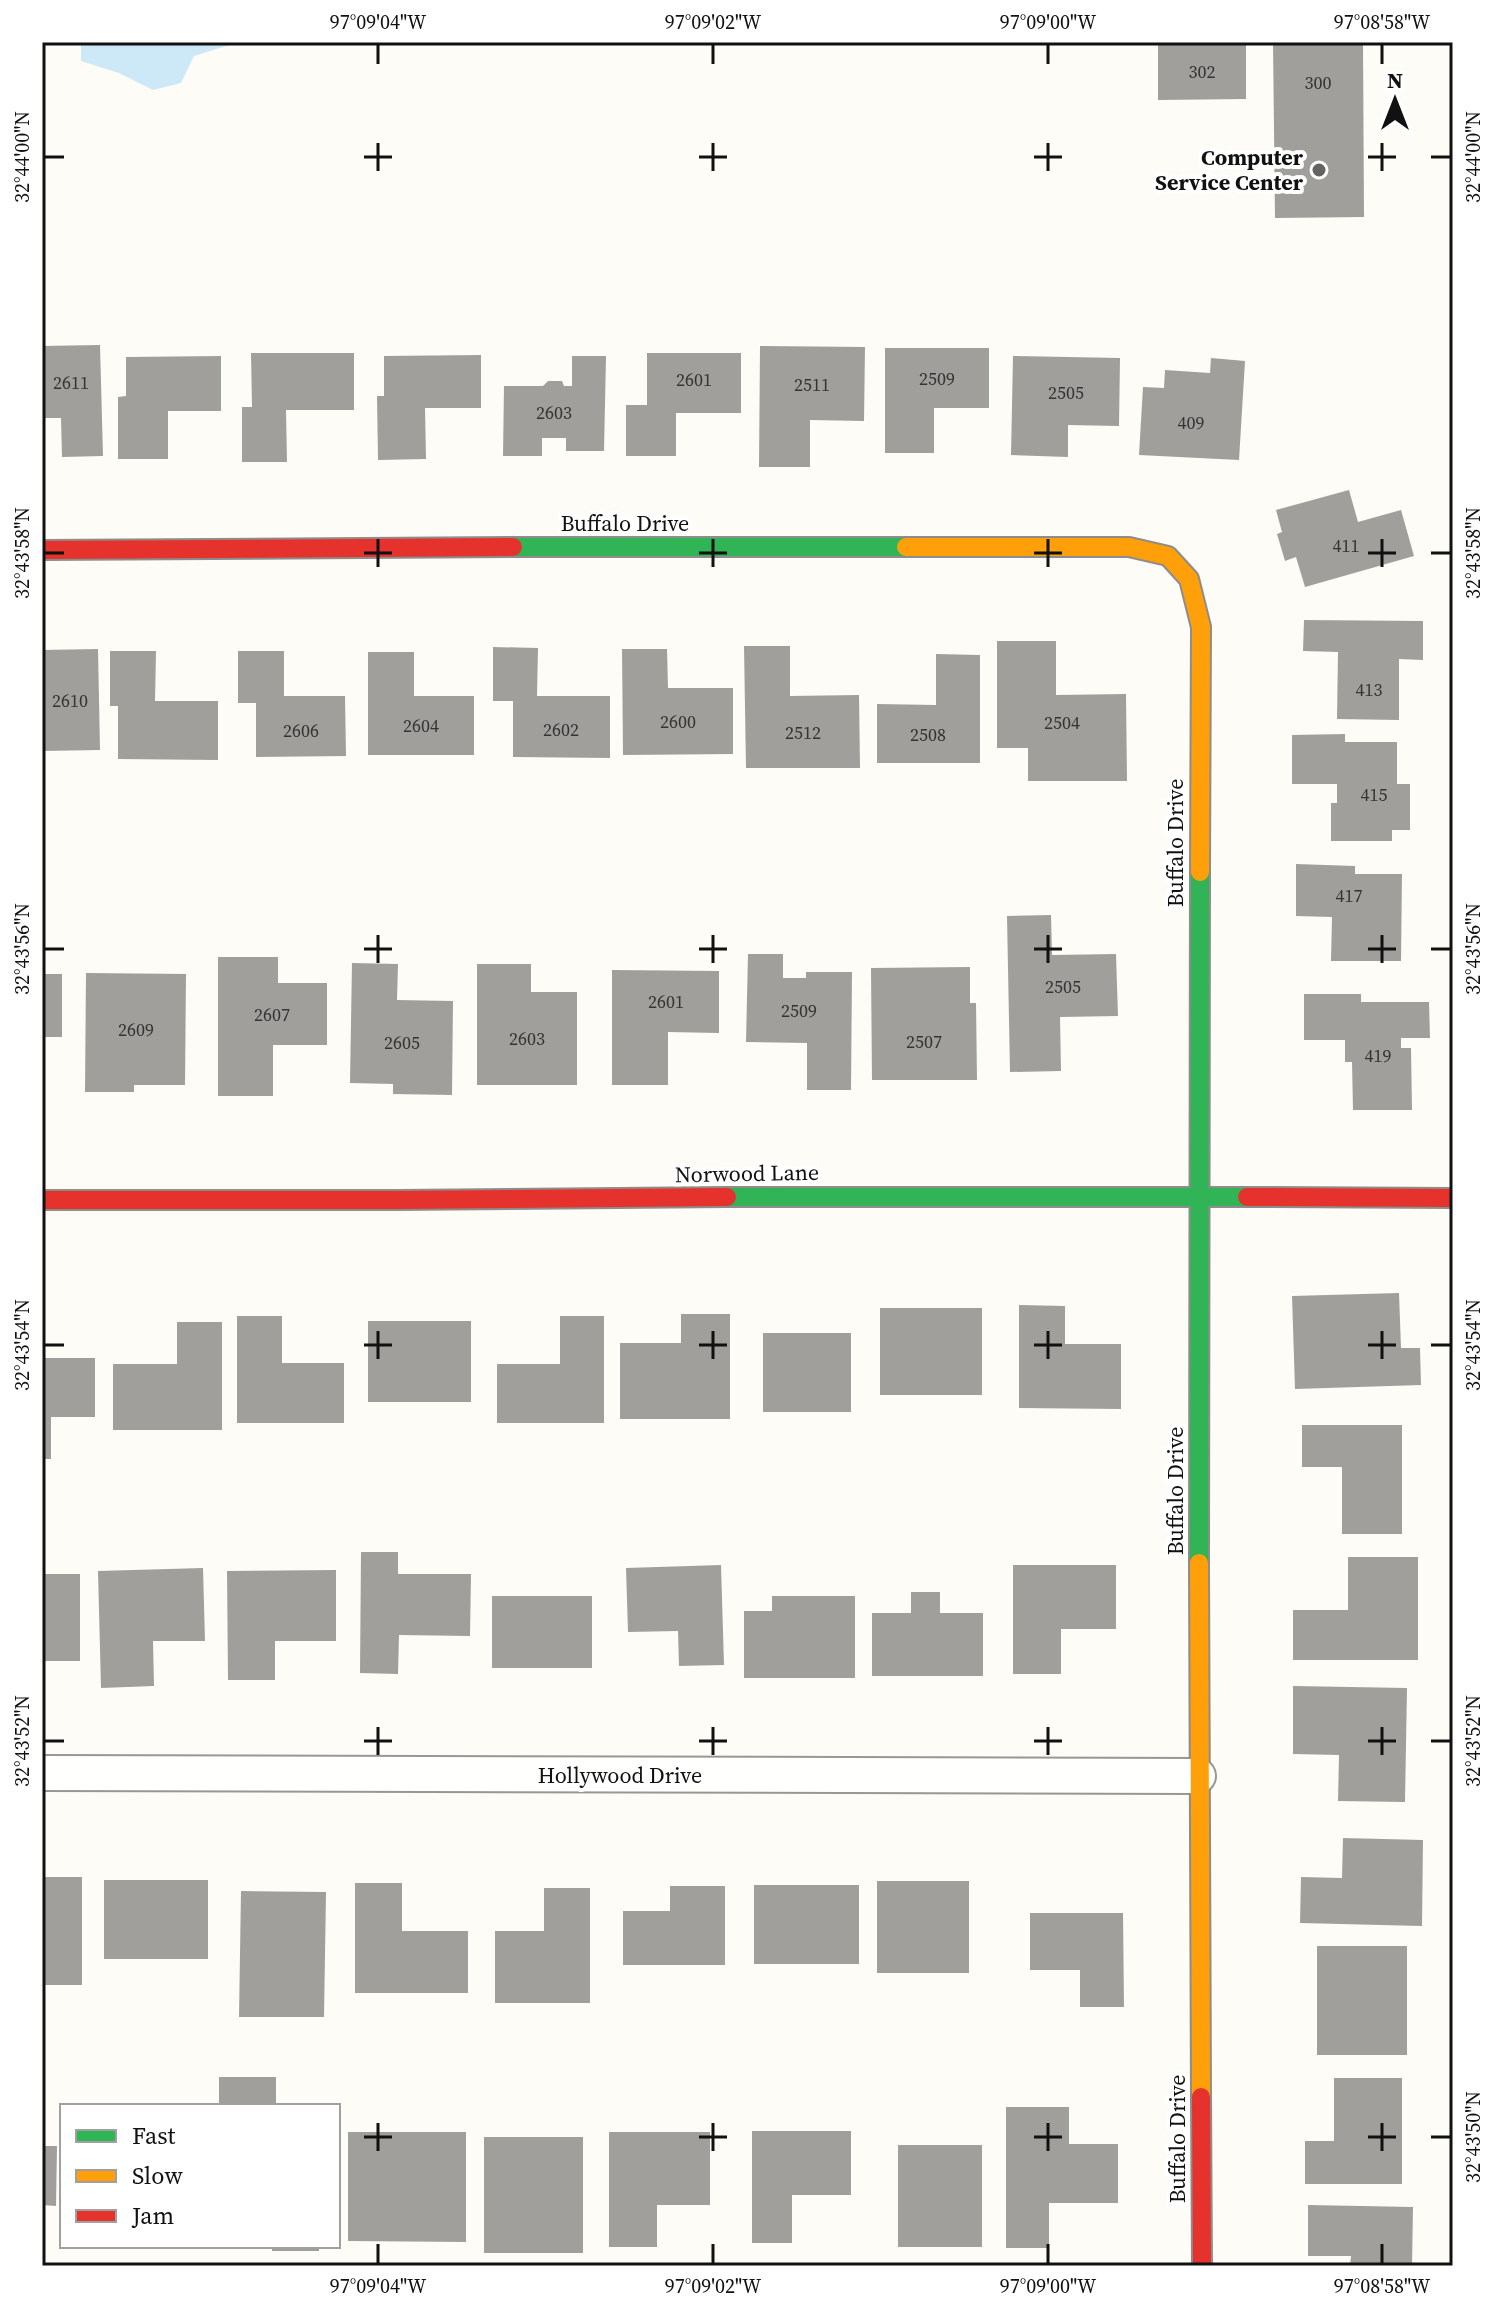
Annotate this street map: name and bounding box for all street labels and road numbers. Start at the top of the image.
street label: Buffalo Drive [561,508,689,538]
street label: Buffalo Drive [1160,779,1190,907]
street label: Norwood Lane [675,1157,819,1189]
street label: Buffalo Drive [1160,1427,1190,1555]
street label: Hollywood Drive [538,1760,702,1790]
street label: Buffalo Drive [1162,2075,1192,2203]

